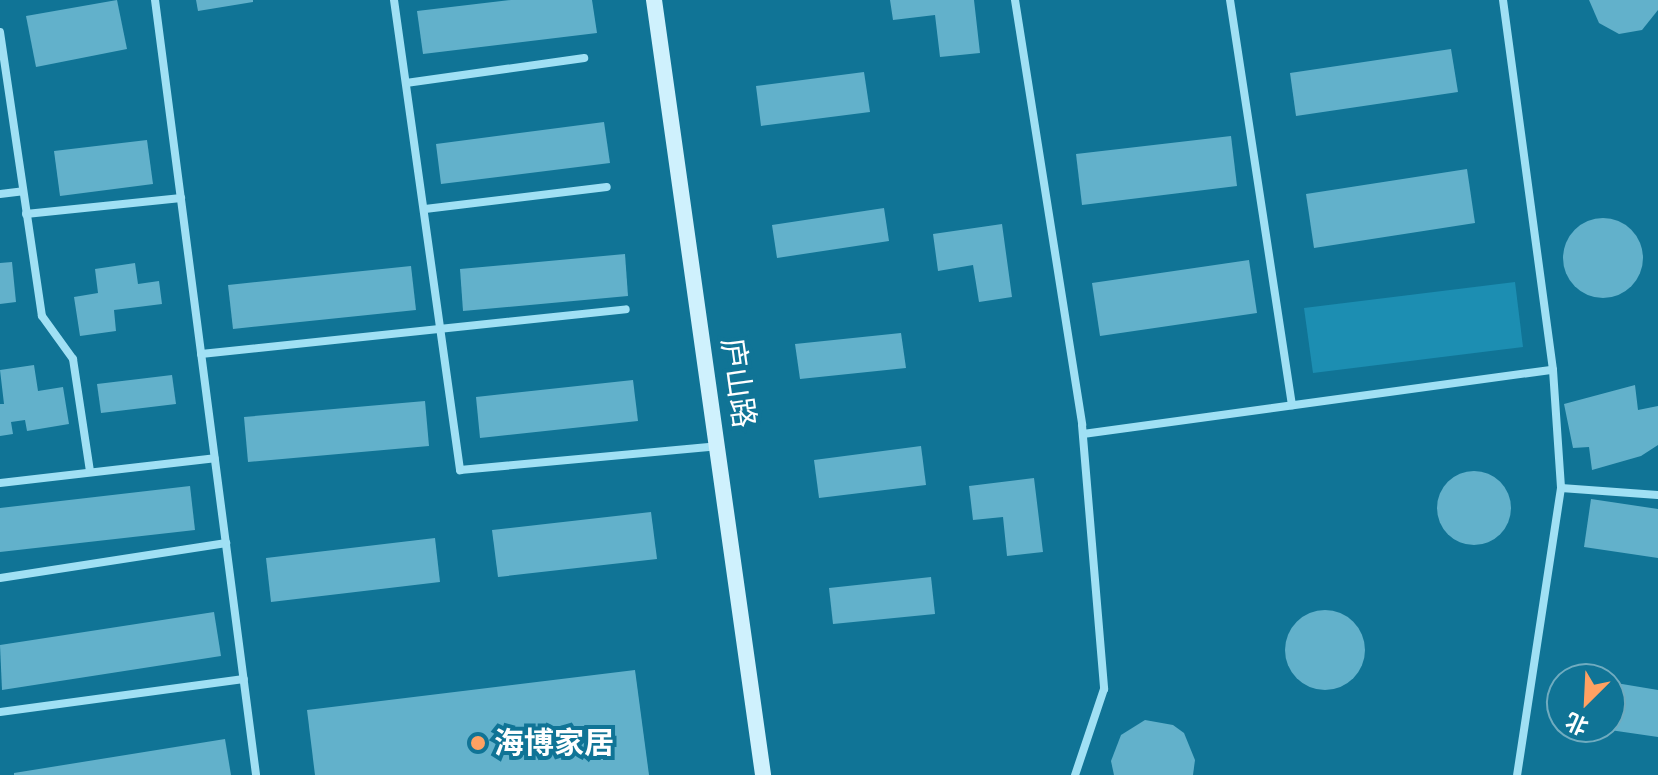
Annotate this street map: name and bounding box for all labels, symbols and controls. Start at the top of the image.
street label: 庐山路 [714,336,762,430]
north arrow [1546,663,1626,743]
text: 北 [1561,707,1592,740]
place label: 海博家居 [494,725,614,761]
marker: 海博家居 [469,734,487,752]

